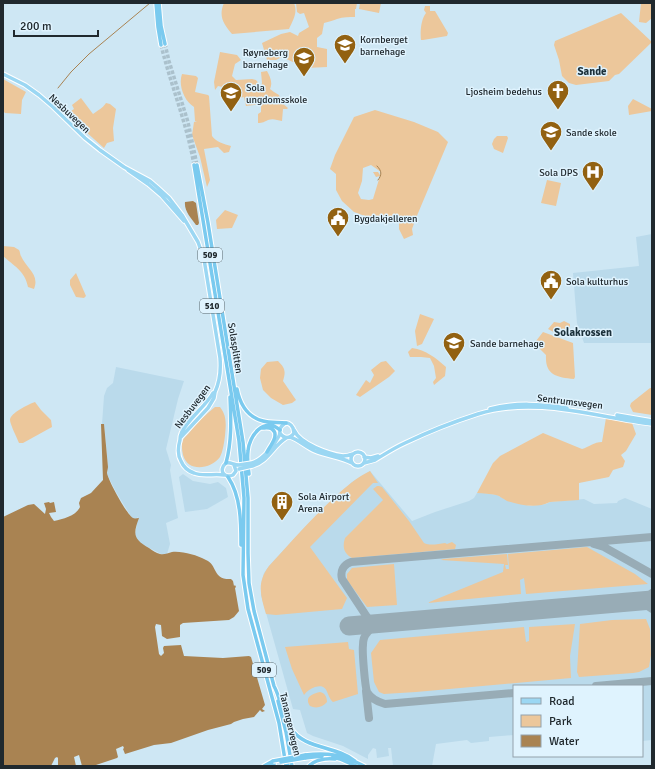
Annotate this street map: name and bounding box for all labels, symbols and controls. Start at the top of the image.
scale bar [14,12,98,38]
text: 200 m [20,19,52,34]
school or university icon: Kornberget barnehage [332,32,358,65]
place label: Kornberget barnehage [360,34,408,58]
school or university icon: Røyneberg barnehage [291,45,317,78]
place label: Røyneberg barnehage [243,47,288,71]
district label: Sande [577,65,607,78]
church icon: Ljosheim bedehus [545,78,571,111]
school or university icon: Sola ungdomsskole [218,80,244,113]
place label: Sola ungdomsskole [246,82,307,106]
place label: Ljosheim bedehus [465,86,543,98]
street label: Nesbuvegen [46,92,92,136]
school or university icon: Sande skole [538,119,564,152]
place label: Sande skole [566,127,617,139]
hospital icon: Sola DPS [580,159,606,192]
place label: Sola DPS [539,167,578,179]
public building icon: Bygdakjelleren [325,205,351,238]
place label: Bygdakjelleren [354,213,418,225]
road number: 509 [198,248,222,262]
public building icon: Sola kulturhus [538,268,564,301]
place label: Sola kulturhus [566,276,629,288]
road number: 510 [200,299,224,313]
street label: Solasplitten [225,322,245,374]
district label: Solakrossen [554,326,612,339]
school or university icon: Sande barnehage [441,330,467,363]
place label: Sande barnehage [470,338,544,350]
street label: Nesbuvegen [172,382,213,431]
street label: Sentrumsvegen [536,392,603,412]
building icon: Sola Airport Arena [269,489,295,522]
place label: Sola Airport Arena [298,491,350,515]
road number: 509 [252,663,276,677]
legend [513,685,643,757]
street label: Tanangervegen [277,691,303,757]
text: Road [549,694,575,709]
text: Park [549,714,572,729]
text: Water [549,734,580,749]

